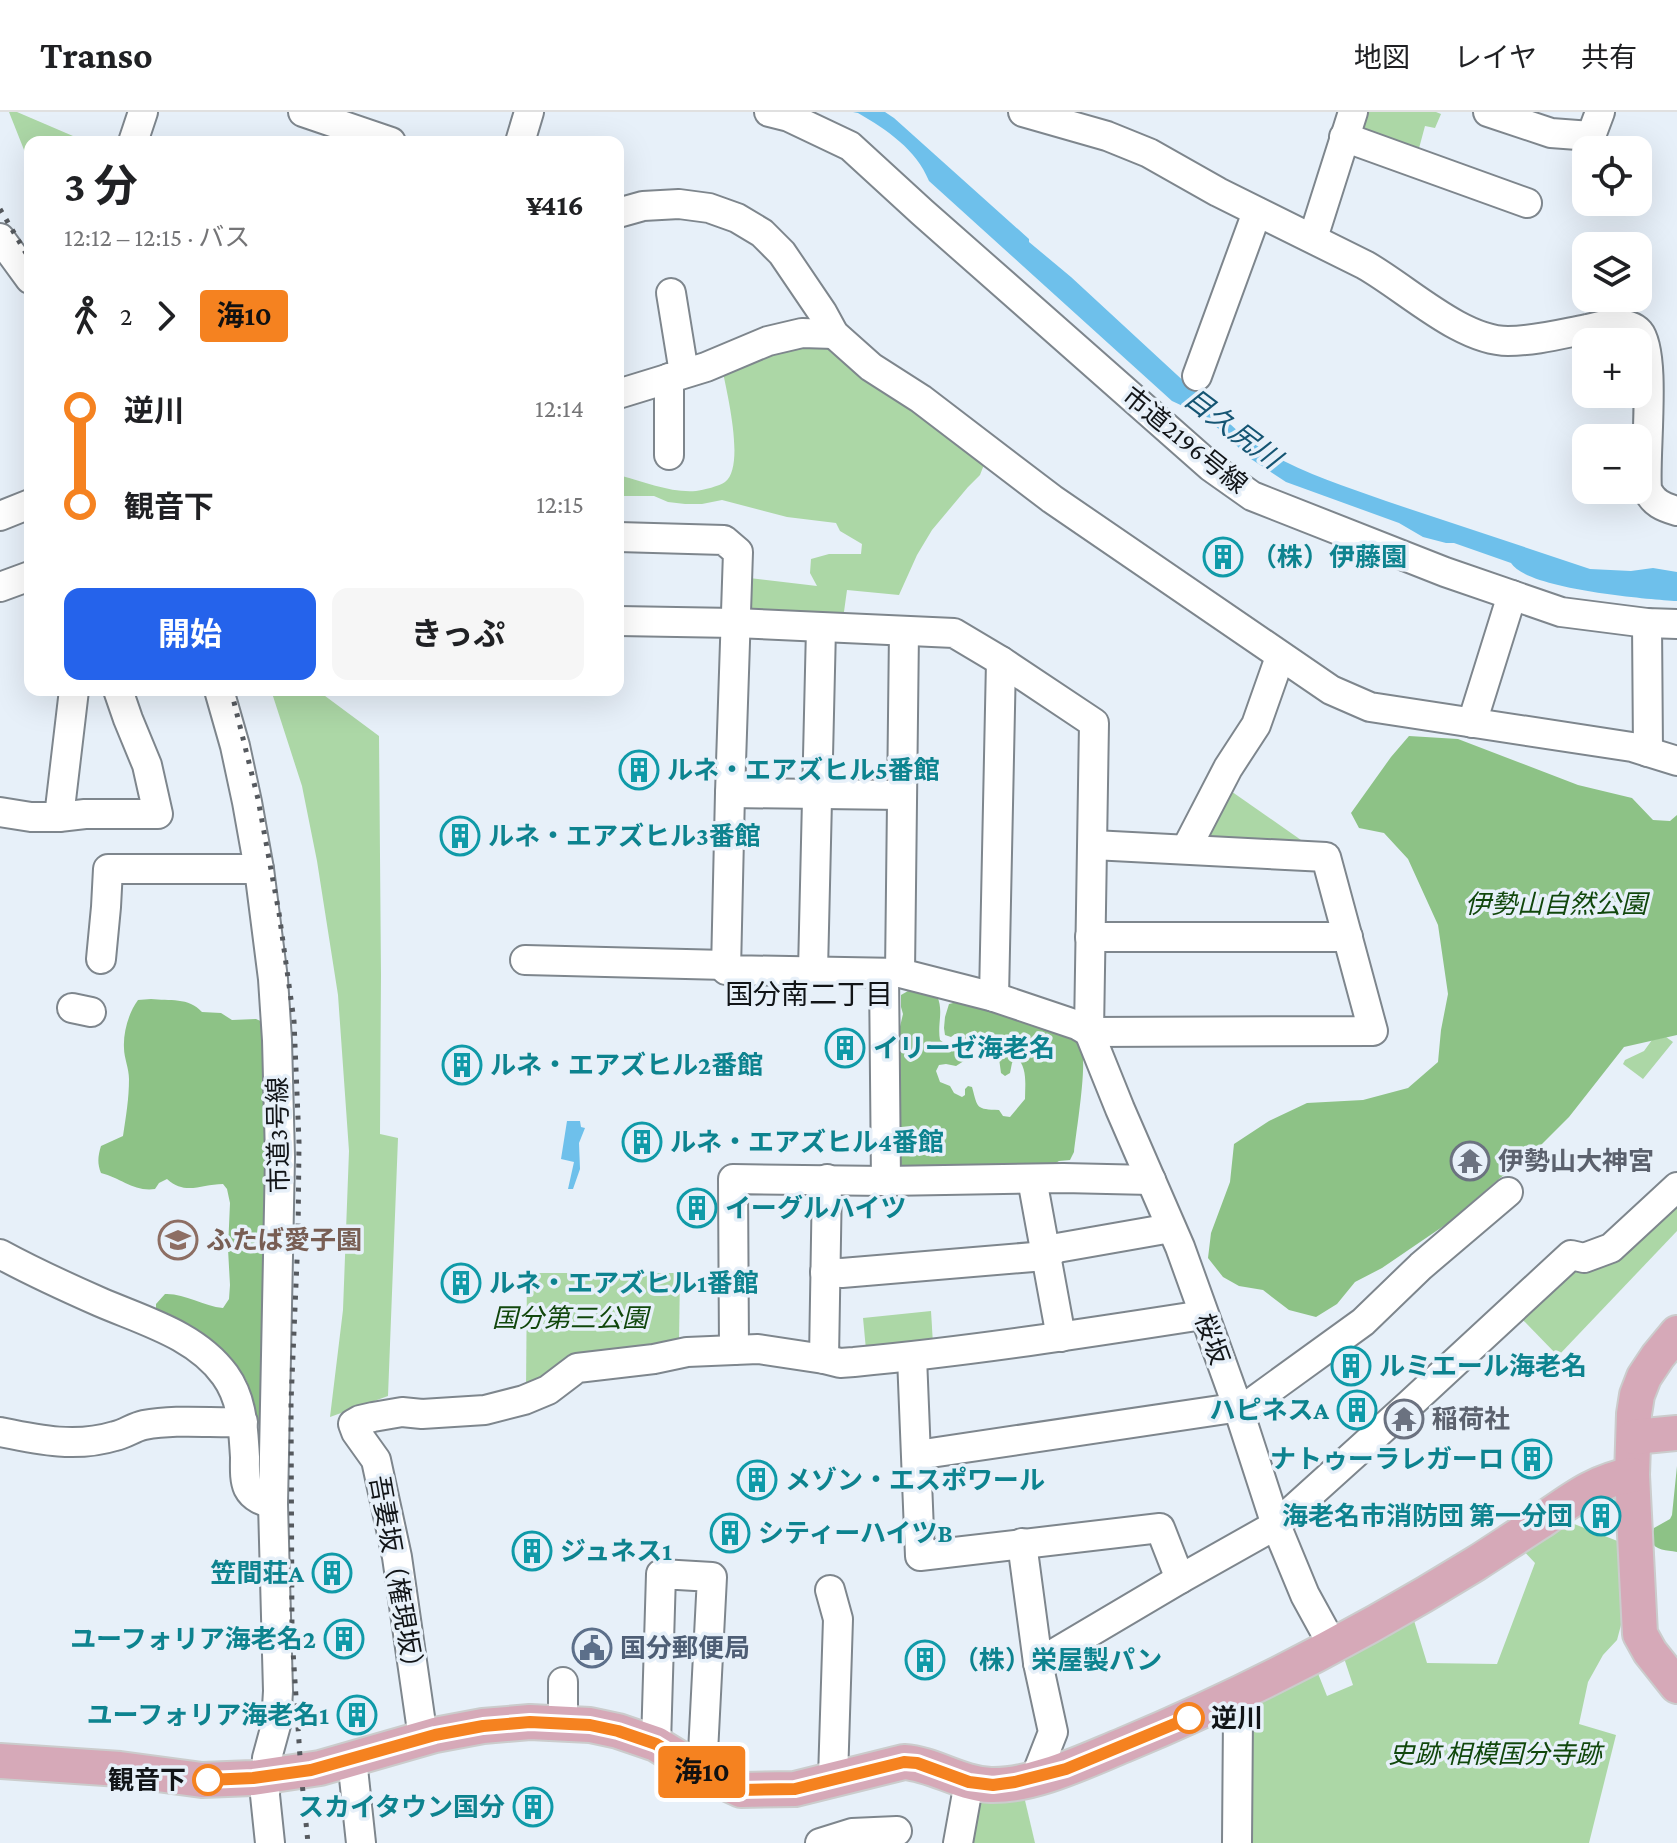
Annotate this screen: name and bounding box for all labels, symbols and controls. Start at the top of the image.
text: Transo [40,34,153,76]
text: 地図 [1354,42,1410,73]
text: レイヤ [1454,42,1537,73]
text: 共有 [1581,42,1637,73]
map controls [1572,136,1652,504]
button: locate [1572,136,1652,216]
text: 3 分 [64,162,138,210]
text: ¥416 [526,188,584,221]
text: 12:12 – 12:15 · バス [64,223,250,252]
button: layers [1572,232,1652,312]
icon: walk [64,294,108,338]
icon: forward [144,294,188,338]
text: 海10 [216,300,272,331]
text: 2 [120,302,132,331]
button: + [1572,328,1652,408]
street label: 市道2196号線 [1117,381,1253,499]
water label: 目久尻川 [1179,382,1289,476]
text: 逆川 [124,394,184,427]
text: 12:14 [535,394,584,423]
button: − [1572,424,1652,504]
text: 観音下 [124,490,214,523]
text: 12:15 [536,490,584,519]
building icon: （株）伊藤園 [1202,536,1244,578]
place label: （株）伊藤園 [1251,543,1407,572]
button: 開始 [64,588,316,680]
button: きっぷ [332,588,584,680]
building icon: ルネ・エアズヒル5番館 [618,749,660,791]
place label: ルネ・エアズヒル5番館 [667,756,940,785]
building icon: ルネ・エアズヒル3番館 [439,815,481,857]
place label: ルネ・エアズヒル3番館 [488,822,761,851]
park label: 伊勢山自然公園 [1465,890,1651,919]
district label: 国分南二丁目 [725,979,893,1010]
building icon: イリーゼ海老名 [824,1027,866,1069]
place label: イリーゼ海老名 [873,1034,1055,1063]
building icon: ルネ・エアズヒル2番館 [441,1044,483,1086]
place label: ルネ・エアズヒル2番館 [490,1051,763,1080]
street label: 市道3号線 [263,1077,294,1193]
building icon: ルネ・エアズヒル4番館 [621,1121,663,1163]
place label: ルネ・エアズヒル4番館 [670,1128,944,1157]
temple icon: 伊勢山大神宮 [1449,1140,1491,1182]
place label: 伊勢山大神宮 [1498,1147,1654,1176]
building icon: イーグルハイツ [676,1187,718,1229]
place label: イーグルハイツ [725,1194,906,1223]
school or university icon: ふたば愛子園 [157,1219,199,1261]
place label: ふたば愛子園 [206,1226,362,1255]
building icon: ルネ・エアズヒル1番館 [440,1262,482,1304]
place label: ルネ・エアズヒル1番館 [489,1269,759,1298]
park label: 国分第三公園 [492,1304,652,1333]
street label: 桜坂 [1189,1310,1234,1369]
building icon: ルミエール海老名 [1330,1345,1372,1387]
place label: ルミエール海老名 [1379,1352,1587,1381]
building icon: ハピネスA [1336,1389,1378,1431]
place label: ハピネスA [1210,1396,1330,1425]
temple icon: 稲荷社 [1383,1398,1425,1440]
place label: 稲荷社 [1432,1405,1510,1434]
building icon: ナトゥーラレガーロ [1511,1438,1553,1480]
place label: ナトゥーラレガーロ [1270,1445,1504,1474]
building icon: メゾン・エスポワール [736,1459,778,1501]
place label: メゾン・エスポワール [785,1466,1045,1495]
street label: 吾妻坂（権現坂） [364,1473,429,1683]
building icon: 海老名市消防団 第一分団 [1580,1495,1622,1537]
place label: 海老名市消防団 第一分団 [1282,1502,1573,1531]
building icon: シティーハイツB [709,1512,751,1554]
place label: シティーハイツB [758,1519,953,1548]
building icon: ジュネス1 [511,1530,553,1572]
place label: ジュネス1 [560,1537,672,1566]
building icon: 笠間荘A [311,1552,353,1594]
place label: 笠間荘A [211,1559,305,1588]
building icon: ユーフォリア海老名2 [323,1618,365,1660]
place label: ユーフォリア海老名2 [70,1625,316,1654]
public building icon: 国分郵便局 [571,1627,613,1669]
place label: 国分郵便局 [620,1634,750,1663]
building icon: （株）栄屋製パン [904,1639,946,1681]
place label: （株）栄屋製パン [953,1646,1162,1675]
building icon: ユーフォリア海老名1 [336,1694,378,1736]
place label: ユーフォリア海老名1 [87,1701,329,1730]
marker: 逆川 [1174,1703,1204,1733]
place label: 逆川 [1211,1704,1263,1733]
park label: 史跡 相模国分寺跡 [1389,1740,1605,1769]
line badge: 海10 [656,1746,748,1798]
text: 海10 [674,1756,730,1787]
marker: 観音下 [193,1765,223,1795]
place label: 観音下 [108,1766,186,1795]
building icon: スカイタウン国分 [512,1786,554,1828]
place label: スカイタウン国分 [298,1793,505,1822]

